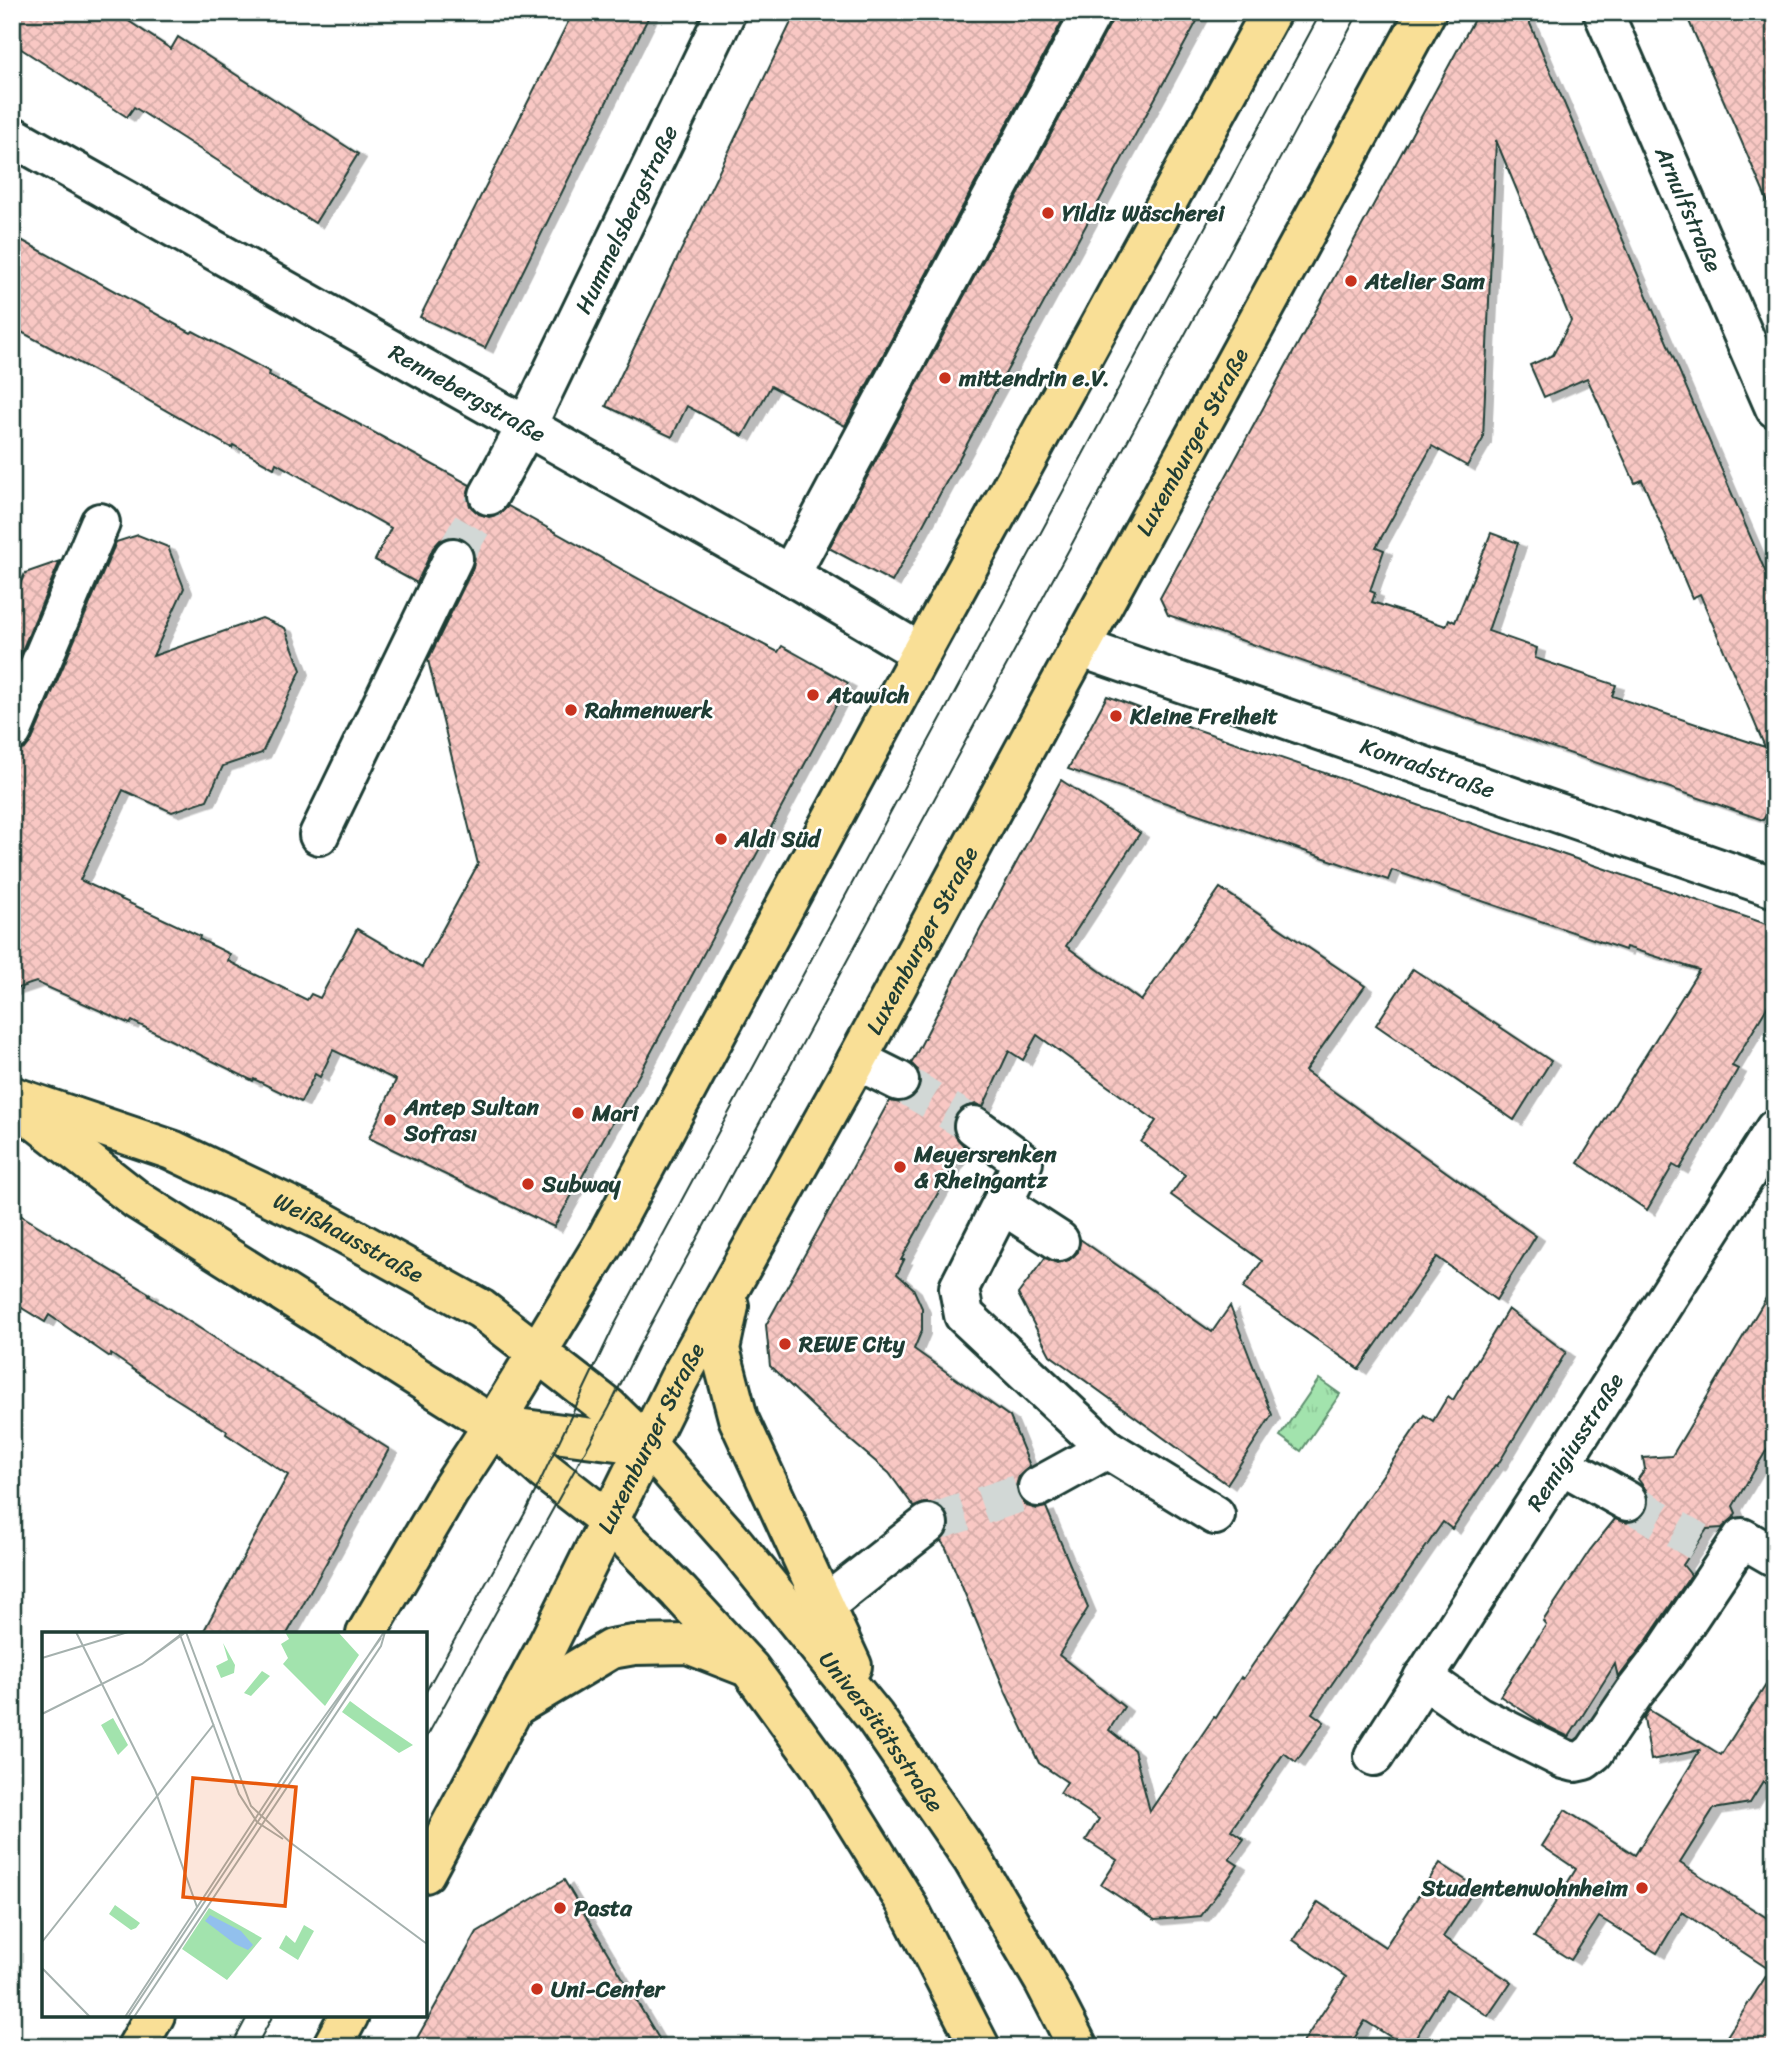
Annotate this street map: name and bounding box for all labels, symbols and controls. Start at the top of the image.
street label: Hummelsbergstraße [563,117,689,321]
street label: Arnulfstraße [1643,139,1734,279]
place label: Yildiz Wäscherei [1062,193,1226,234]
marker: Yildiz Wäscherei [1040,205,1056,221]
place label: Atelier Sam [1364,261,1485,302]
marker: Atelier Sam [1343,273,1359,289]
street label: Rennebergstraße [381,332,554,454]
street label: Luxemburger Straße [1124,340,1260,544]
place label: mittendrin e.V. [958,358,1110,399]
marker: mittendrin e.V. [937,370,953,386]
place label: Atawich [826,675,909,716]
marker: Atawich [805,687,821,703]
place label: Rahmenwerk [584,690,713,731]
place label: Kleine Freiheit [1129,696,1278,737]
marker: Rahmenwerk [563,702,579,718]
marker: Kleine Freiheit [1108,708,1124,724]
street label: Konradstraße [1355,725,1501,810]
place label: Aldi Süd [734,819,822,860]
marker: Aldi Süd [713,831,729,847]
street label: Luxemburger Straße [854,838,989,1042]
place label: Antep Sultan Sofrası [403,1087,539,1154]
place label: Mari [591,1093,640,1134]
marker: Mari [570,1105,586,1121]
marker: Antep Sultan Sofrası [382,1112,398,1128]
place label: Meyersrenken & Rheingantz [913,1134,1057,1201]
marker: Meyersrenken & Rheingantz [892,1159,908,1175]
place label: Subway [541,1164,622,1205]
marker: Subway [520,1176,536,1192]
street label: Weißhausstraße [267,1180,432,1294]
place label: REWE City [798,1324,906,1365]
street label: Luxemburger Straße [585,1335,716,1541]
marker: REWE City [777,1336,793,1352]
street label: Remigiusstraße [1515,1364,1635,1519]
inset map [42,1632,427,2017]
street label: Universitätsstraße [808,1641,955,1821]
place label: Studentenwohnheim [1420,1868,1628,1909]
marker: Studentenwohnheim [1634,1880,1650,1896]
place label: Pasta [574,1888,633,1929]
marker: Pasta [552,1900,568,1916]
place label: Uni-Center [551,1969,667,2010]
marker: Uni-Center [529,1981,545,1997]

